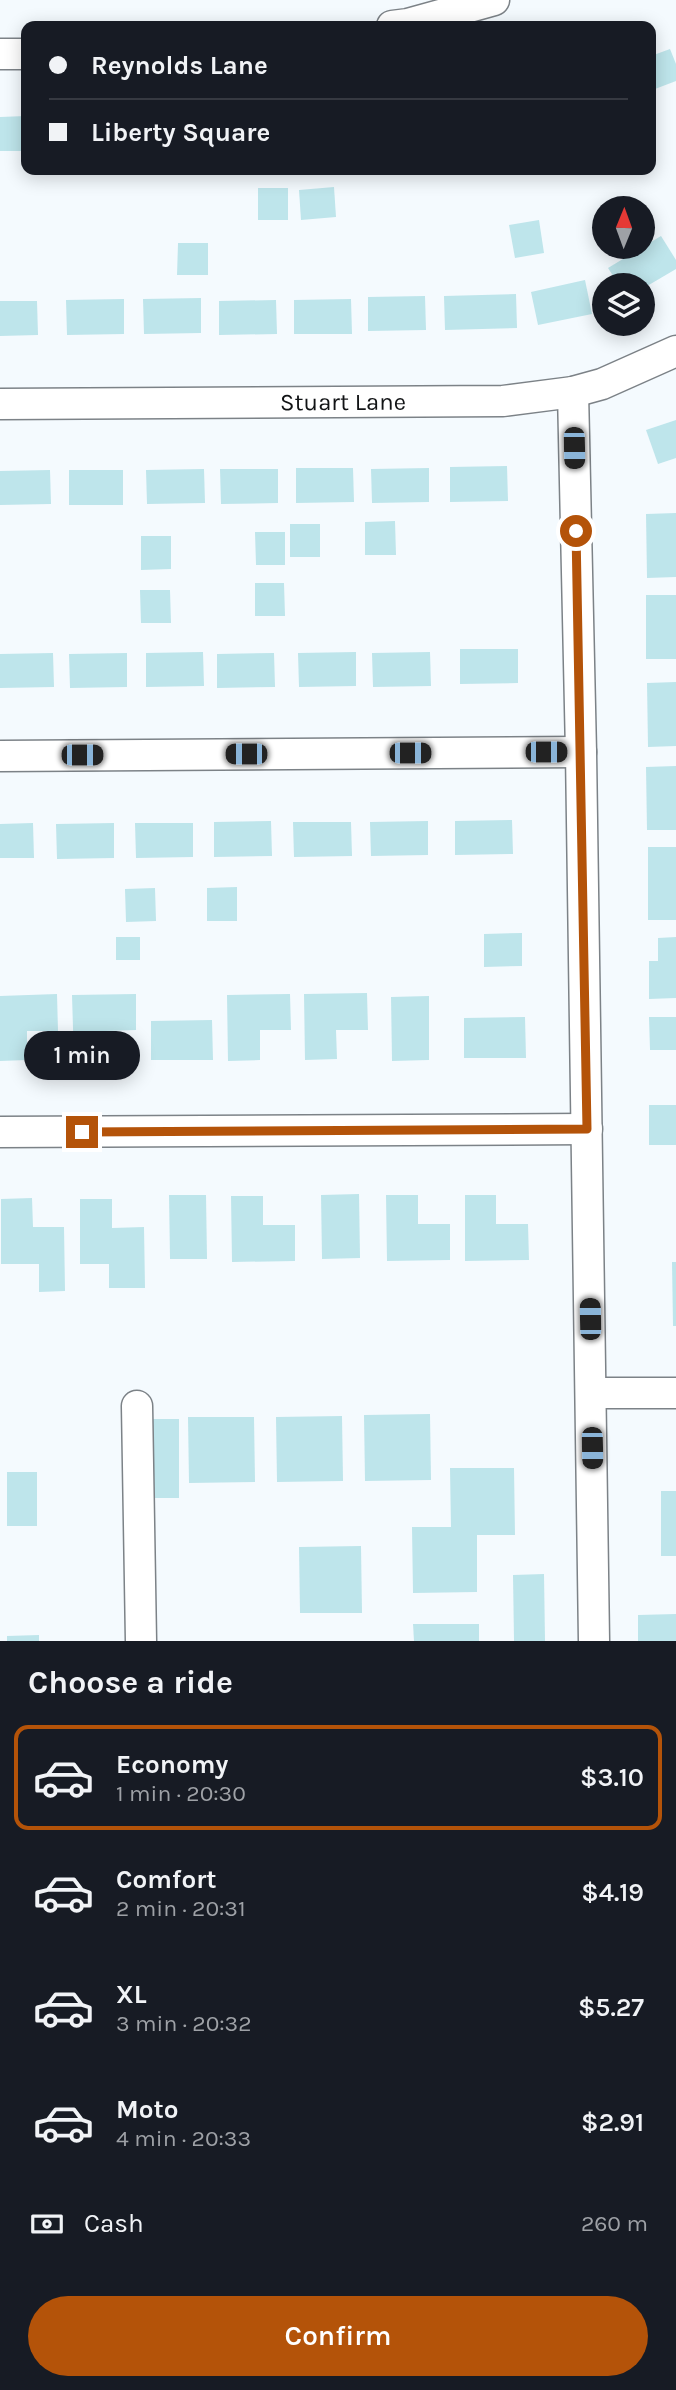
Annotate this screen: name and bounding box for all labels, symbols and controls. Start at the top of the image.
text: Reynolds Lane [91,50,268,81]
text: Liberty Square [91,117,270,148]
north arrow [592,196,654,259]
map controls [592,196,655,336]
button: layers [592,273,655,336]
street label: Stuart Lane [280,388,406,416]
car [564,427,585,469]
route start [560,515,592,547]
car [526,742,568,763]
car [390,743,432,764]
car [226,744,268,765]
car [62,745,104,766]
callout: 1 min [24,1030,140,1080]
text: 1 min [53,1042,111,1069]
route end [66,1116,98,1148]
car [580,1298,601,1340]
car [582,1427,603,1469]
text: Choose a ride [28,1664,233,1701]
icon: car [32,1746,95,1809]
text: Economy [116,1749,228,1780]
text: $3.10 [580,1762,644,1793]
text: 1 min · 20:30 [116,1780,246,1807]
icon: car [32,1861,95,1924]
text: Comfort [116,1864,217,1895]
text: $4.19 [581,1877,644,1908]
text: 2 min · 20:31 [116,1895,246,1922]
icon: car [32,1976,95,2039]
text: XL [116,1979,147,2010]
text: $5.27 [578,1992,644,2023]
text: 3 min · 20:32 [116,2010,252,2037]
icon: car [32,2091,95,2154]
text: Moto [116,2094,178,2125]
text: $2.91 [581,2107,644,2138]
text: 4 min · 20:33 [116,2125,251,2152]
icon: cash [28,2205,66,2243]
text: Cash [84,2208,144,2239]
text: 260 m [581,2210,648,2237]
button: Confirm [28,2296,648,2376]

